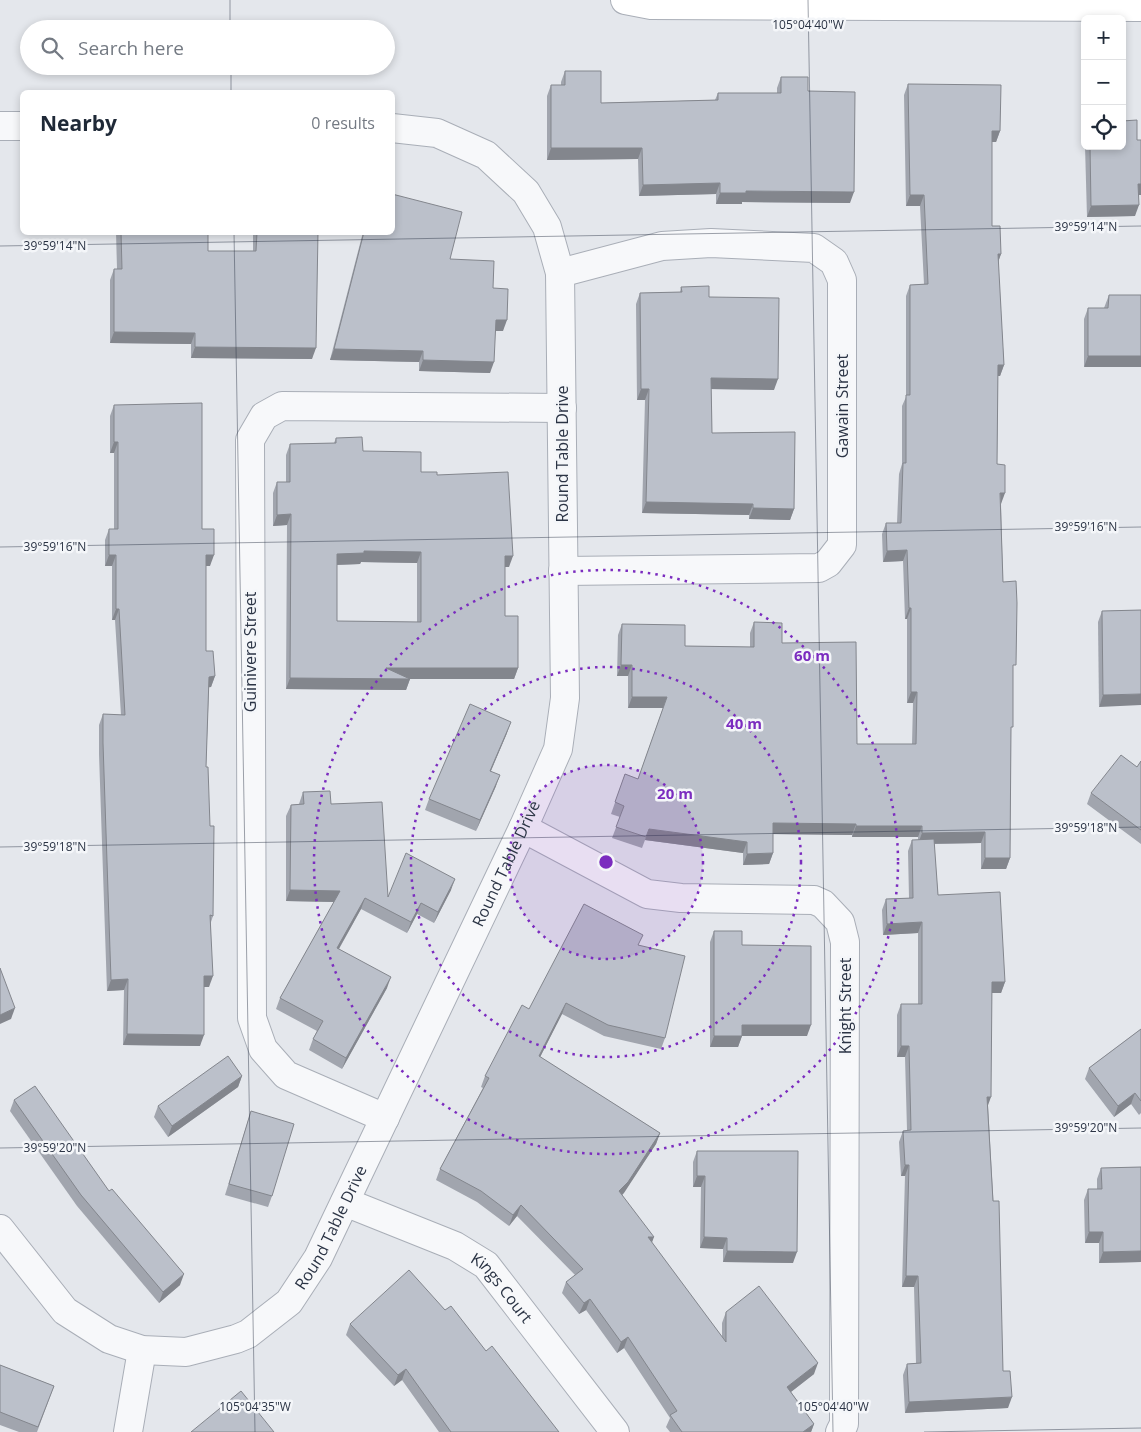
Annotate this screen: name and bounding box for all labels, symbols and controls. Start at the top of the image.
map controls [1081,15,1126,150]
button: + [1081,15,1126,60]
text: 105°04'40"W [772,16,844,33]
search box [20,20,395,75]
icon: search [38,34,66,62]
text: Search here [78,35,184,61]
button: − [1081,60,1126,105]
button: locate [1081,105,1126,150]
text: Nearby [40,109,117,137]
text: 0 results [311,112,375,134]
text: 39°59'14"N [1055,218,1117,235]
text: 39°59'14"N [24,237,86,254]
street label: Gawain Street [831,353,853,458]
street label: Round Table Drive [551,386,573,522]
text: 39°59'16"N [1055,518,1117,535]
text: 39°59'16"N [24,538,86,555]
street label: Guinivere Street [239,591,261,712]
text: 60 m [794,645,830,665]
text: 40 m [726,713,762,733]
text: 20 m [657,783,693,803]
street label: Round Table Drive [467,797,545,930]
text: 39°59'18"N [1055,819,1117,836]
text: 39°59'18"N [24,838,86,855]
centre of rings [597,853,615,871]
street label: Knight Street [834,957,856,1054]
text: 39°59'20"N [1055,1119,1117,1136]
text: 39°59'20"N [24,1139,86,1156]
street label: Round Table Drive [289,1162,372,1294]
street label: Kings Court [467,1247,538,1327]
text: 105°04'35"W [219,1398,291,1415]
text: 105°04'40"W [797,1398,869,1415]

